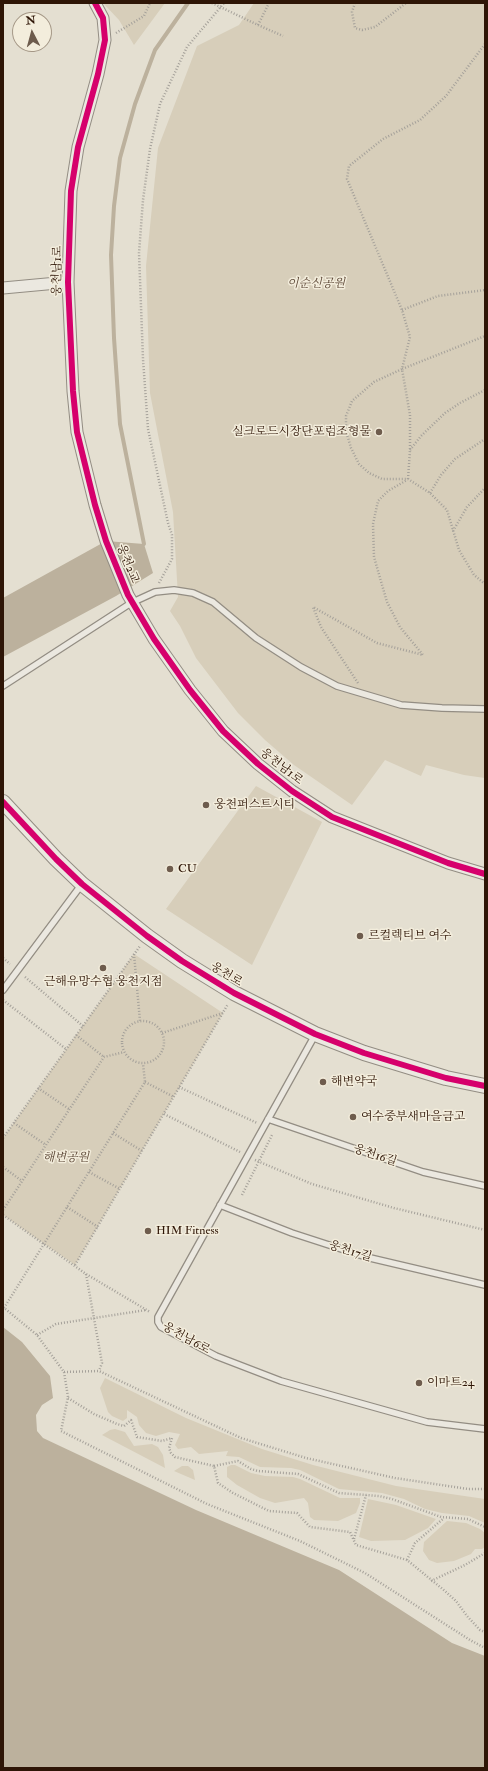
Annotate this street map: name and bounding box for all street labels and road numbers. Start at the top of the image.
street label: 웅천남1로 [50,246,66,296]
street label: 웅천2교 [113,542,141,586]
street label: 웅천남1로 [257,746,305,788]
street label: 웅천로 [207,960,245,990]
street label: 웅천16길 [351,1142,399,1170]
street label: 웅천17길 [327,1239,373,1265]
street label: 웅천남6로 [160,1320,212,1358]

